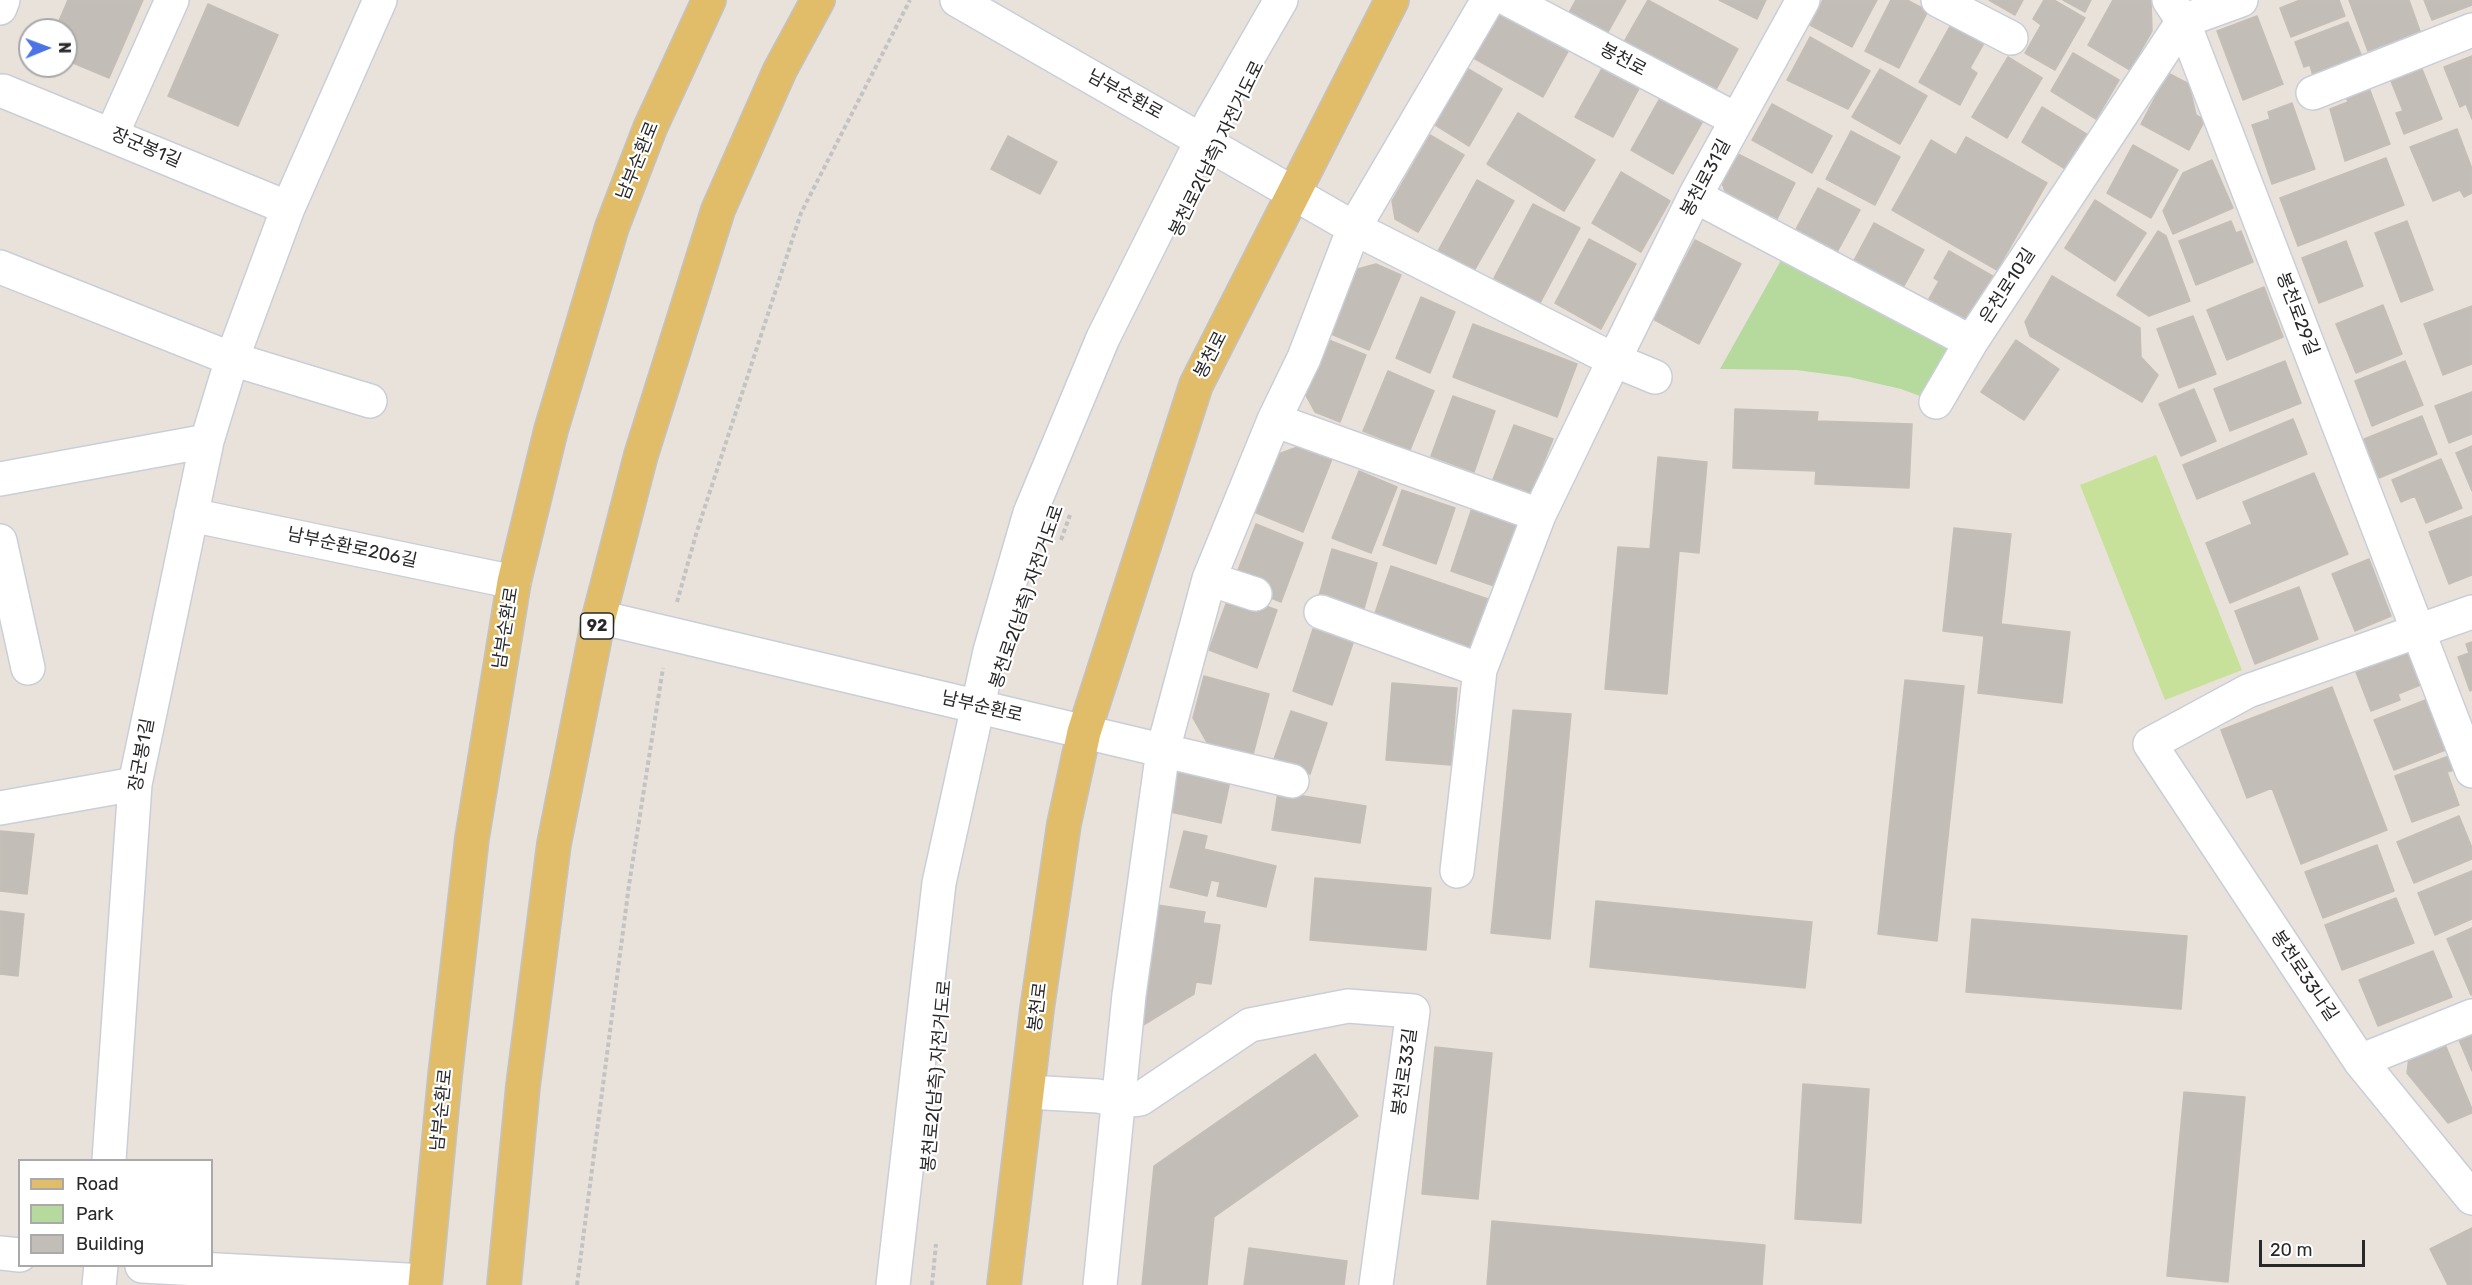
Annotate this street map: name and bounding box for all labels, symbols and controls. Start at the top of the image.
north arrow [18,18,78,78]
street label: 봉천로 [1596,39,1650,81]
text: N [55,42,74,54]
street label: 봉천로2(남측) 자전거도로 [1165,58,1269,240]
street label: 남부순환로 [1084,65,1166,125]
street label: 남부순환로 [612,119,664,203]
street label: 장군봉1길 [108,124,184,172]
street label: 봉천로31길 [1677,136,1735,220]
street label: 은천로10길 [1976,244,2040,328]
street label: 봉천로29길 [2271,269,2323,359]
street label: 봉천로 [1190,328,1232,382]
street label: 봉천로2(남측) 자전거도로 [985,502,1069,692]
street label: 남부순환로206길 [285,524,419,572]
street label: 남부순환로 [489,585,523,671]
road number: 92 [580,613,614,639]
street label: 남부순환로 [939,687,1025,727]
street label: 장군봉1길 [125,717,159,793]
street label: 봉천로33나길 [2266,927,2342,1025]
street label: 봉천로2(남측) 자전거도로 [918,979,956,1173]
street label: 봉천로 [1024,981,1052,1033]
street label: 봉천로33길 [1388,1027,1422,1117]
street label: 남부순환로 [427,1068,457,1152]
legend [18,1159,213,1267]
text: Road [76,1173,119,1195]
text: Park [76,1203,113,1225]
scale bar [2262,1228,2368,1266]
text: Building [76,1233,144,1255]
text: 20 m [2270,1239,2312,1261]

